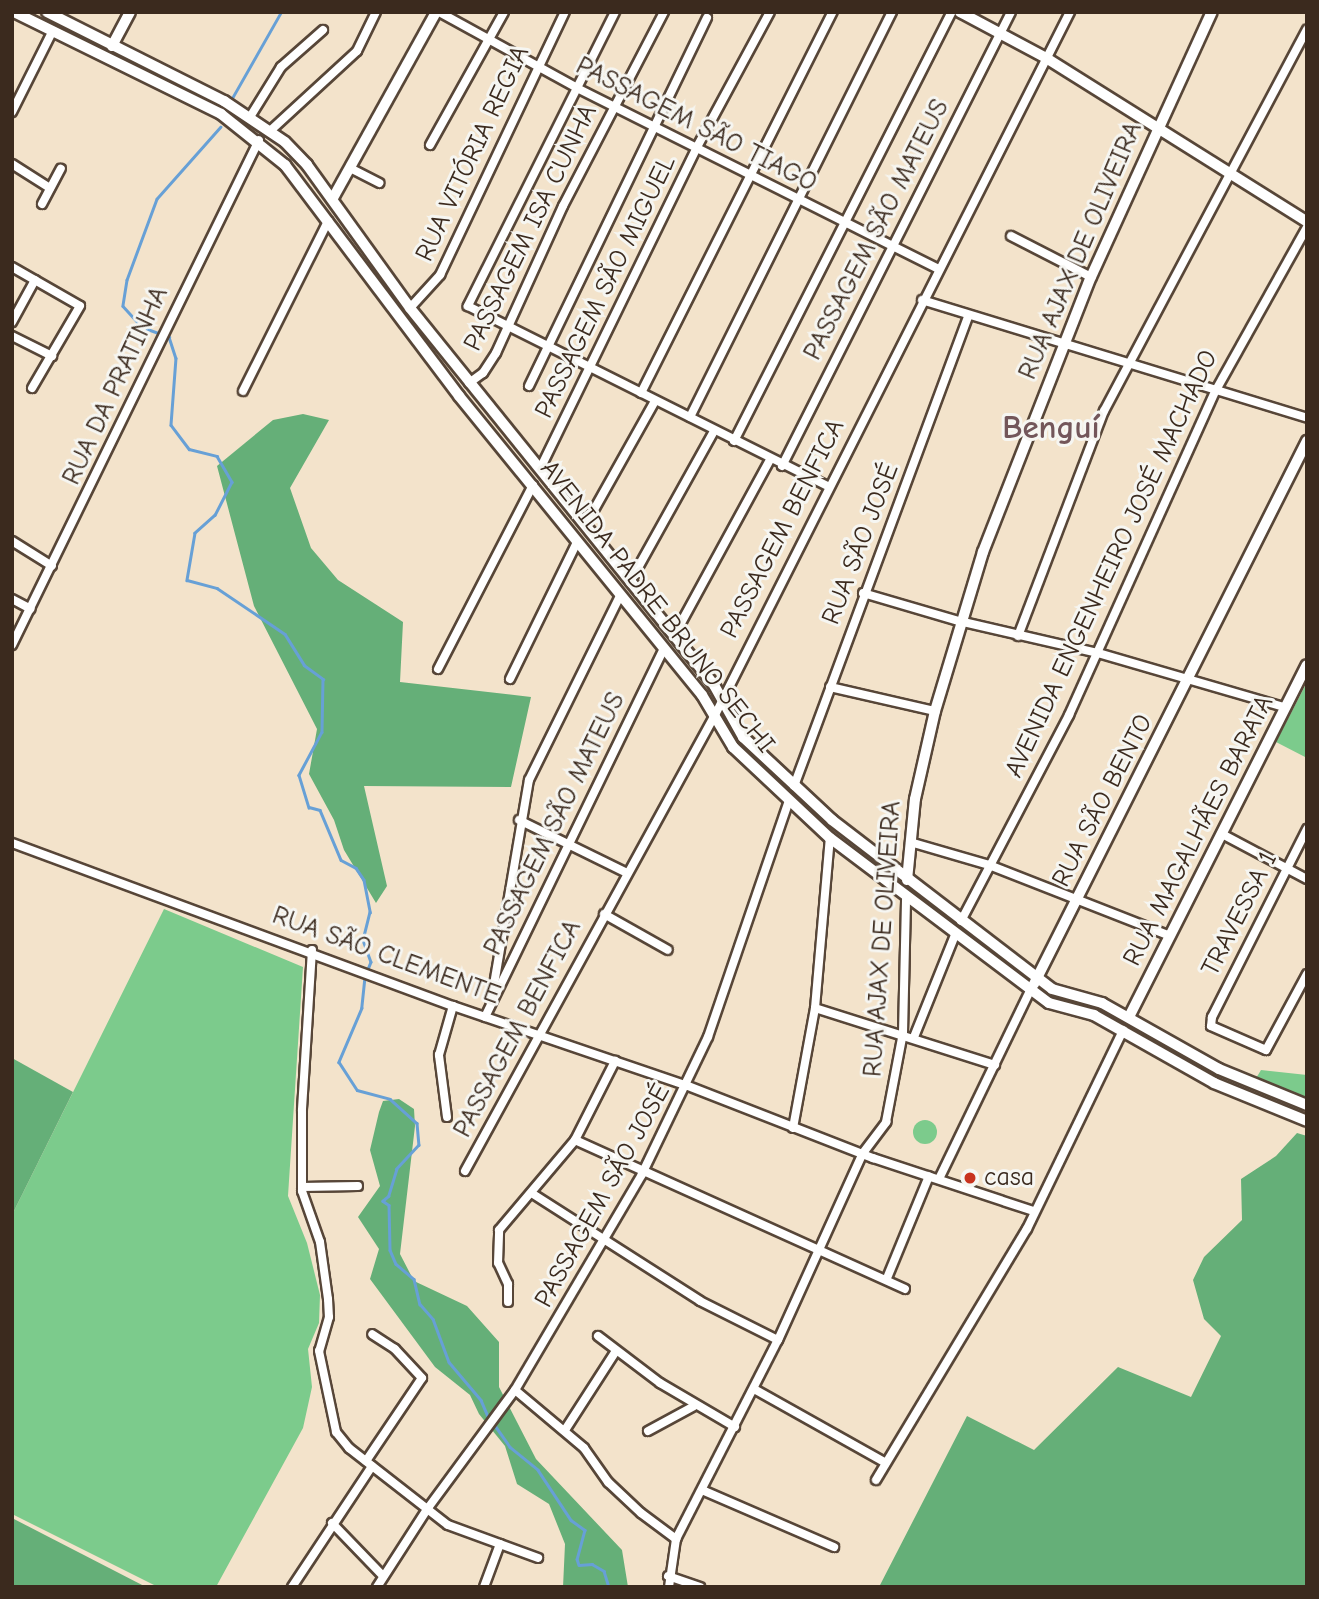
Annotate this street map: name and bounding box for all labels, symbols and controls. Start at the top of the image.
street label: RUA VITÓRIA REGIA [409,41,537,267]
street label: PASSAGEM SÃO TIAGO [570,51,822,199]
street label: PASSAGEM SÃO MATEUS [798,94,956,366]
street label: PASSAGEM ISA CUNHA [458,100,604,356]
street label: RUA AJAX DE OLIVEIRA [1013,118,1149,384]
street label: PASSAGEM SÃO MIGUEL [529,151,683,423]
street label: RUA DA PRATINHA [56,282,176,490]
street label: AVENIDA ENGENHEIRO JOSÉ MACHADO [999,345,1225,783]
district label: Benguí [1002,408,1100,448]
street label: PASSAGEM BENFICA [714,414,852,644]
street label: AVENIDA PADRE BRUNO SECHI [533,455,781,759]
street label: RUA SÃO JOSÉ [816,459,906,629]
street label: PASSAGEM SÃO MATEUS [478,688,632,960]
street label: RUA MAGALHÃES BARATA [1117,691,1281,971]
street label: RUA SÃO BENTO [1046,710,1160,892]
street label: RUA AJAX DE OLIVEIRA [858,800,908,1078]
street label: TRAVESSA 1 [1195,847,1285,981]
street label: RUA SÃO CLEMENTE [268,900,504,1012]
street label: PASSAGEM BENFICA [448,915,588,1143]
street label: PASSAGEM SÃO JOSÉ [529,1079,677,1313]
place label: casa [984,1162,1034,1194]
marker: casa [962,1170,978,1186]

